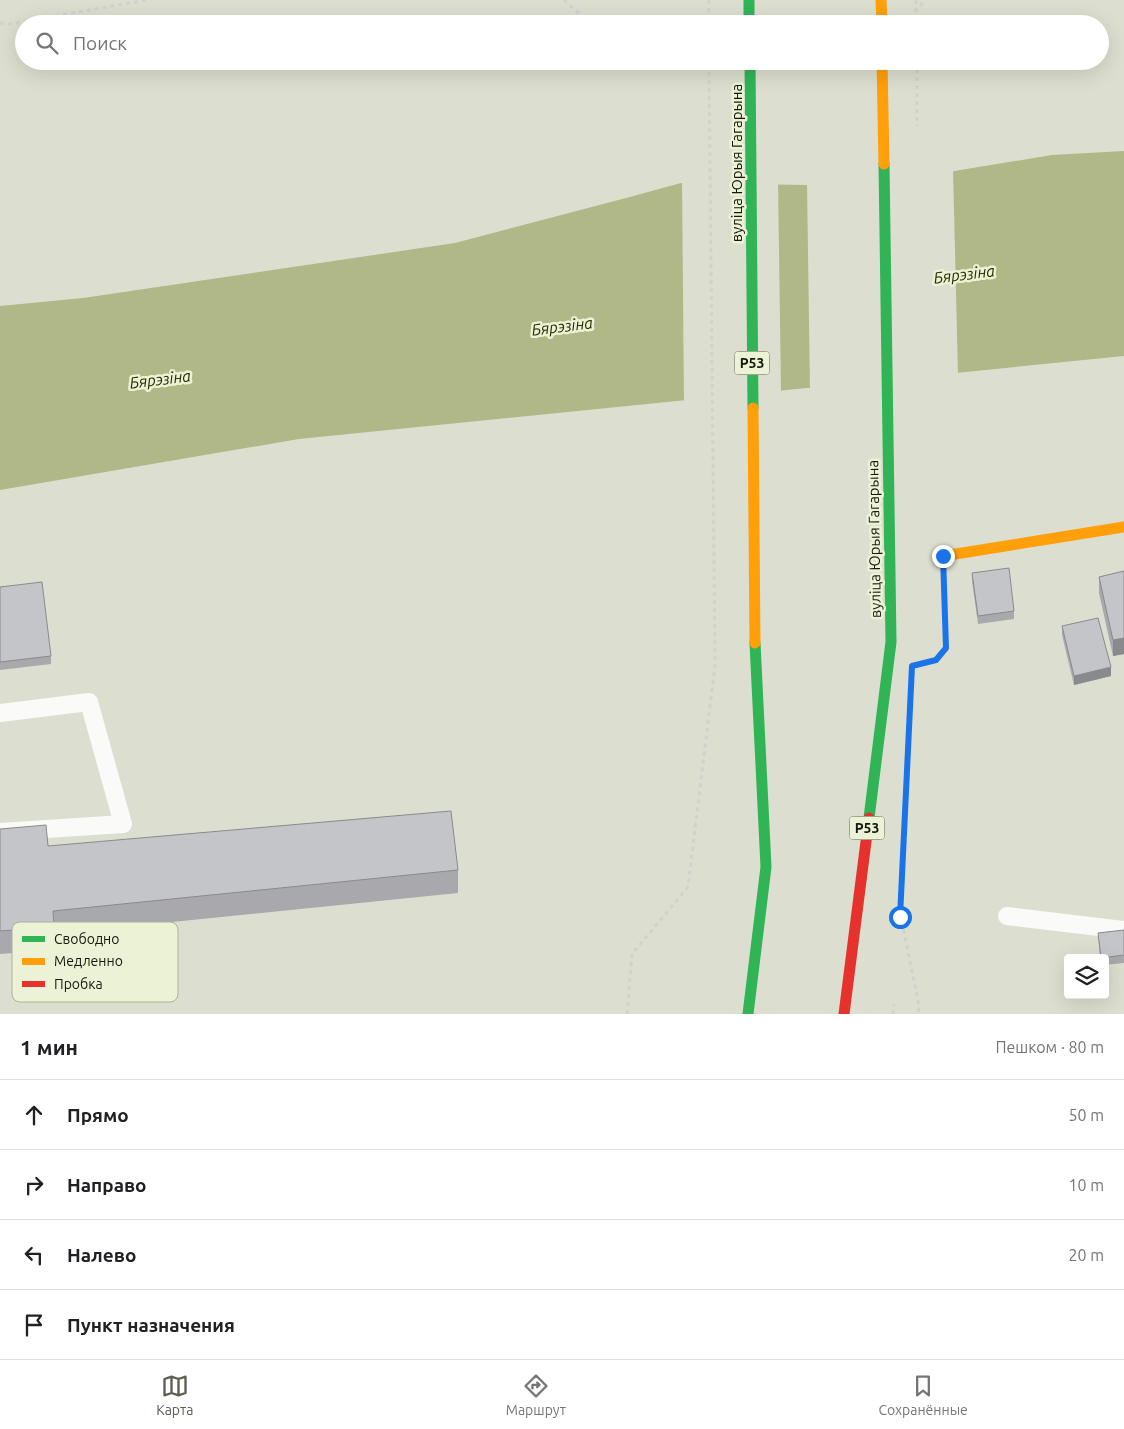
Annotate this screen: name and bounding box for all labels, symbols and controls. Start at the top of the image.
search box [15,15,1109,70]
icon: search [33,29,61,57]
text: Поиск [73,32,127,54]
street label: вуліца Юрыя Гагарына [728,84,745,242]
water label: Бярэзіна [932,261,996,287]
water label: Бярэзіна [530,313,594,339]
road number: Р53 [734,352,770,374]
water label: Бярэзіна [128,366,192,392]
street label: вуліца Юрыя Гагарына [864,460,884,618]
route end [932,545,955,568]
road number: Р53 [850,816,884,840]
route start [889,906,912,929]
legend [12,922,178,1002]
text: Свободно [54,931,119,947]
text: Медленно [54,953,123,969]
map controls [1064,954,1109,999]
button: layers [1064,954,1109,999]
text: Пробка [54,976,103,992]
text: 1 мин [20,1035,78,1059]
text: Пешком · 80 m [995,1038,1104,1056]
icon: ahead [20,1101,48,1129]
text: Прямо [67,1104,129,1126]
text: 50 m [1068,1106,1104,1124]
icon: right [20,1171,48,1199]
text: Направо [67,1174,147,1196]
text: 10 m [1068,1176,1104,1194]
icon: left [20,1241,48,1269]
text: Налево [67,1244,136,1266]
text: 20 m [1068,1246,1104,1264]
icon: arrive [20,1311,48,1339]
text: Пункт назначения [67,1314,235,1336]
tab: Карта [156,1372,193,1418]
tab: Маршрут [506,1372,566,1418]
tab: Сохранённые [878,1372,968,1418]

